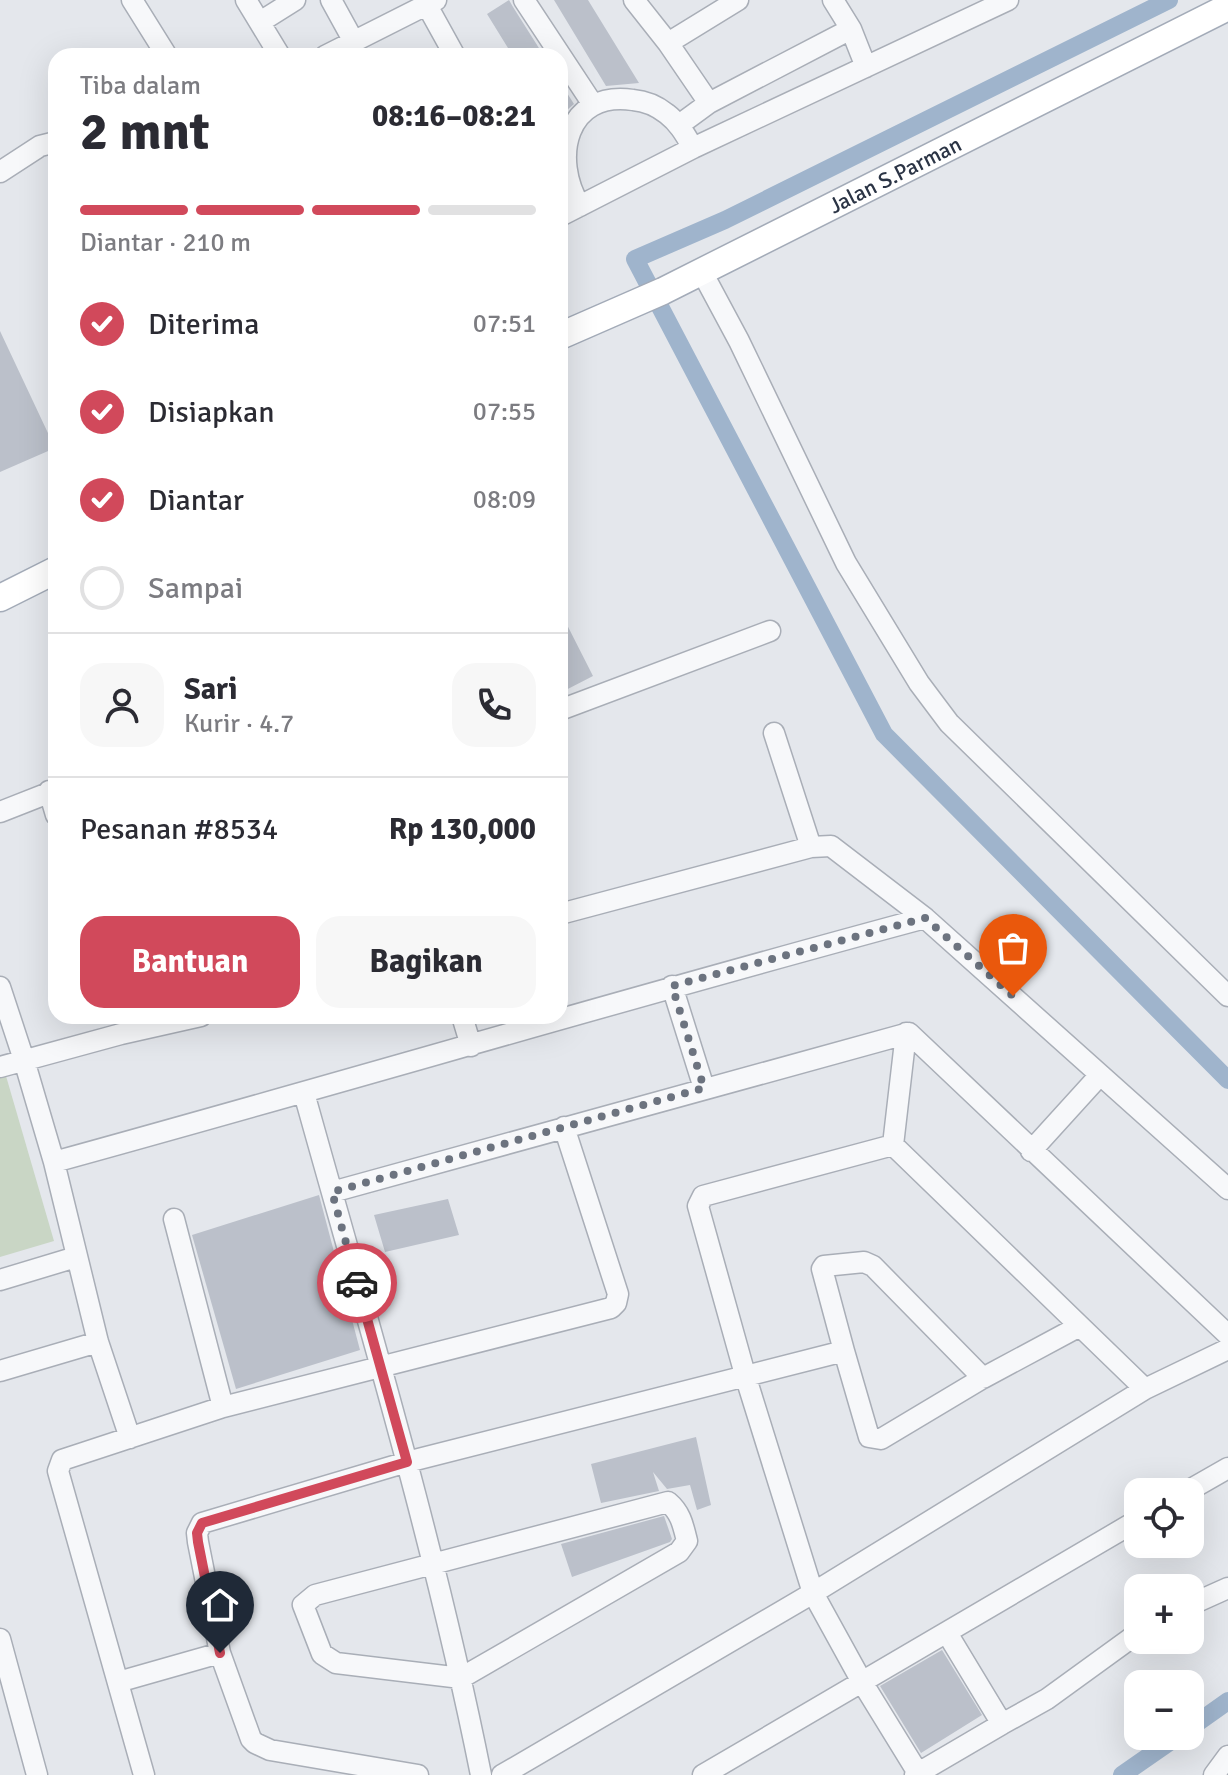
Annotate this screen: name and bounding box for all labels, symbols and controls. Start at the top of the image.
text: Tiba dalam [80,70,201,102]
text: 08:16–08:21 [372,98,536,135]
text: 2 mnt [80,100,209,164]
street label: Jalan S.Parman [824,130,966,219]
text: Diantar · 210 m [80,227,251,259]
icon: check [80,302,124,346]
text: Diterima [148,306,259,343]
text: 07:51 [473,308,536,340]
icon: check [80,390,124,434]
text: Disiapkan [148,394,275,431]
text: 07:55 [473,396,536,428]
icon: check [80,478,124,522]
text: Diantar [148,482,244,519]
text: 08:09 [473,484,536,516]
text: Sampai [148,570,243,607]
button: person [80,663,164,747]
button: phone [452,663,536,747]
text: Sari [184,671,238,708]
text: Kurir · 4.7 [184,708,294,740]
text: Pesanan #8534 [80,811,278,848]
text: Rp 130,000 [389,811,536,848]
pin [979,914,1047,996]
button: Bantuan [80,916,300,1008]
button: Bagikan [316,916,536,1008]
icon: bag [991,926,1035,970]
courier [317,1243,397,1323]
icon: car [335,1261,379,1305]
map controls [1124,1478,1204,1750]
button: locate [1124,1478,1204,1558]
pin [186,1571,254,1653]
button: + [1124,1574,1204,1654]
icon: home [198,1583,242,1627]
button: − [1124,1670,1204,1750]

